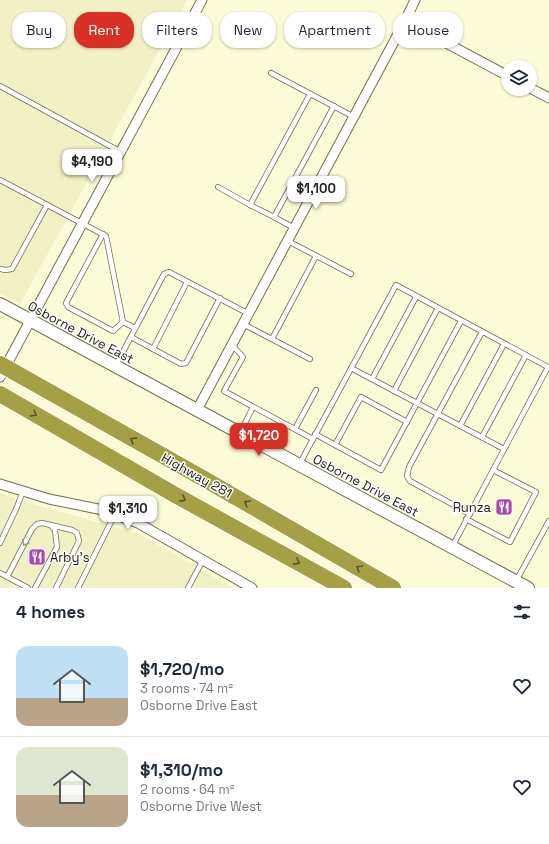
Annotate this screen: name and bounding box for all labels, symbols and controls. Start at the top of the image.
chip: Buy [12,12,66,48]
chip: Rent [74,12,134,48]
chip: Filters [142,12,212,48]
chip: New [220,12,276,48]
chip: Apartment [284,12,385,48]
chip: House [393,12,463,48]
map controls [501,60,537,96]
button: layers [501,60,537,96]
pin: $4,190 [59,149,125,183]
text: $4,190 [71,153,113,170]
pin: $1,100 [283,176,349,210]
text: $1,100 [296,180,336,197]
street label: Osborne Drive East [25,297,137,368]
one-way arrow [30,409,37,416]
pin: $1,720 [226,423,292,457]
text: $1,720 [239,427,279,444]
one-way arrow [130,437,137,444]
street label: Highway 281 [158,449,235,502]
street label: Osborne Drive East [310,450,422,521]
one-way arrow [179,495,186,502]
pin: $1,310 [95,496,161,530]
restaurant icon: Runza [494,497,514,517]
place label: Runza [453,499,492,516]
text: $1,310 [108,500,148,517]
one-way arrow [244,501,251,508]
one-way arrow [22,538,30,546]
restaurant icon: Arby's [27,547,47,567]
place label: Arby's [50,549,90,566]
one-way arrow [293,557,300,565]
one-way arrow [356,566,363,573]
text: 4 homes [16,601,85,623]
icon: filters [511,601,533,623]
text: $1,720/mo [140,658,224,680]
icon: home [48,662,96,710]
icon: heart [511,675,533,697]
text: 3 rooms · 74 m² [140,680,233,697]
text: Osborne Drive East [140,697,258,714]
text: $1,310/mo [140,759,223,781]
icon: home [48,763,96,811]
icon: heart [511,776,533,798]
text: 2 rooms · 64 m² [140,781,234,798]
text: Osborne Drive West [140,798,262,815]

